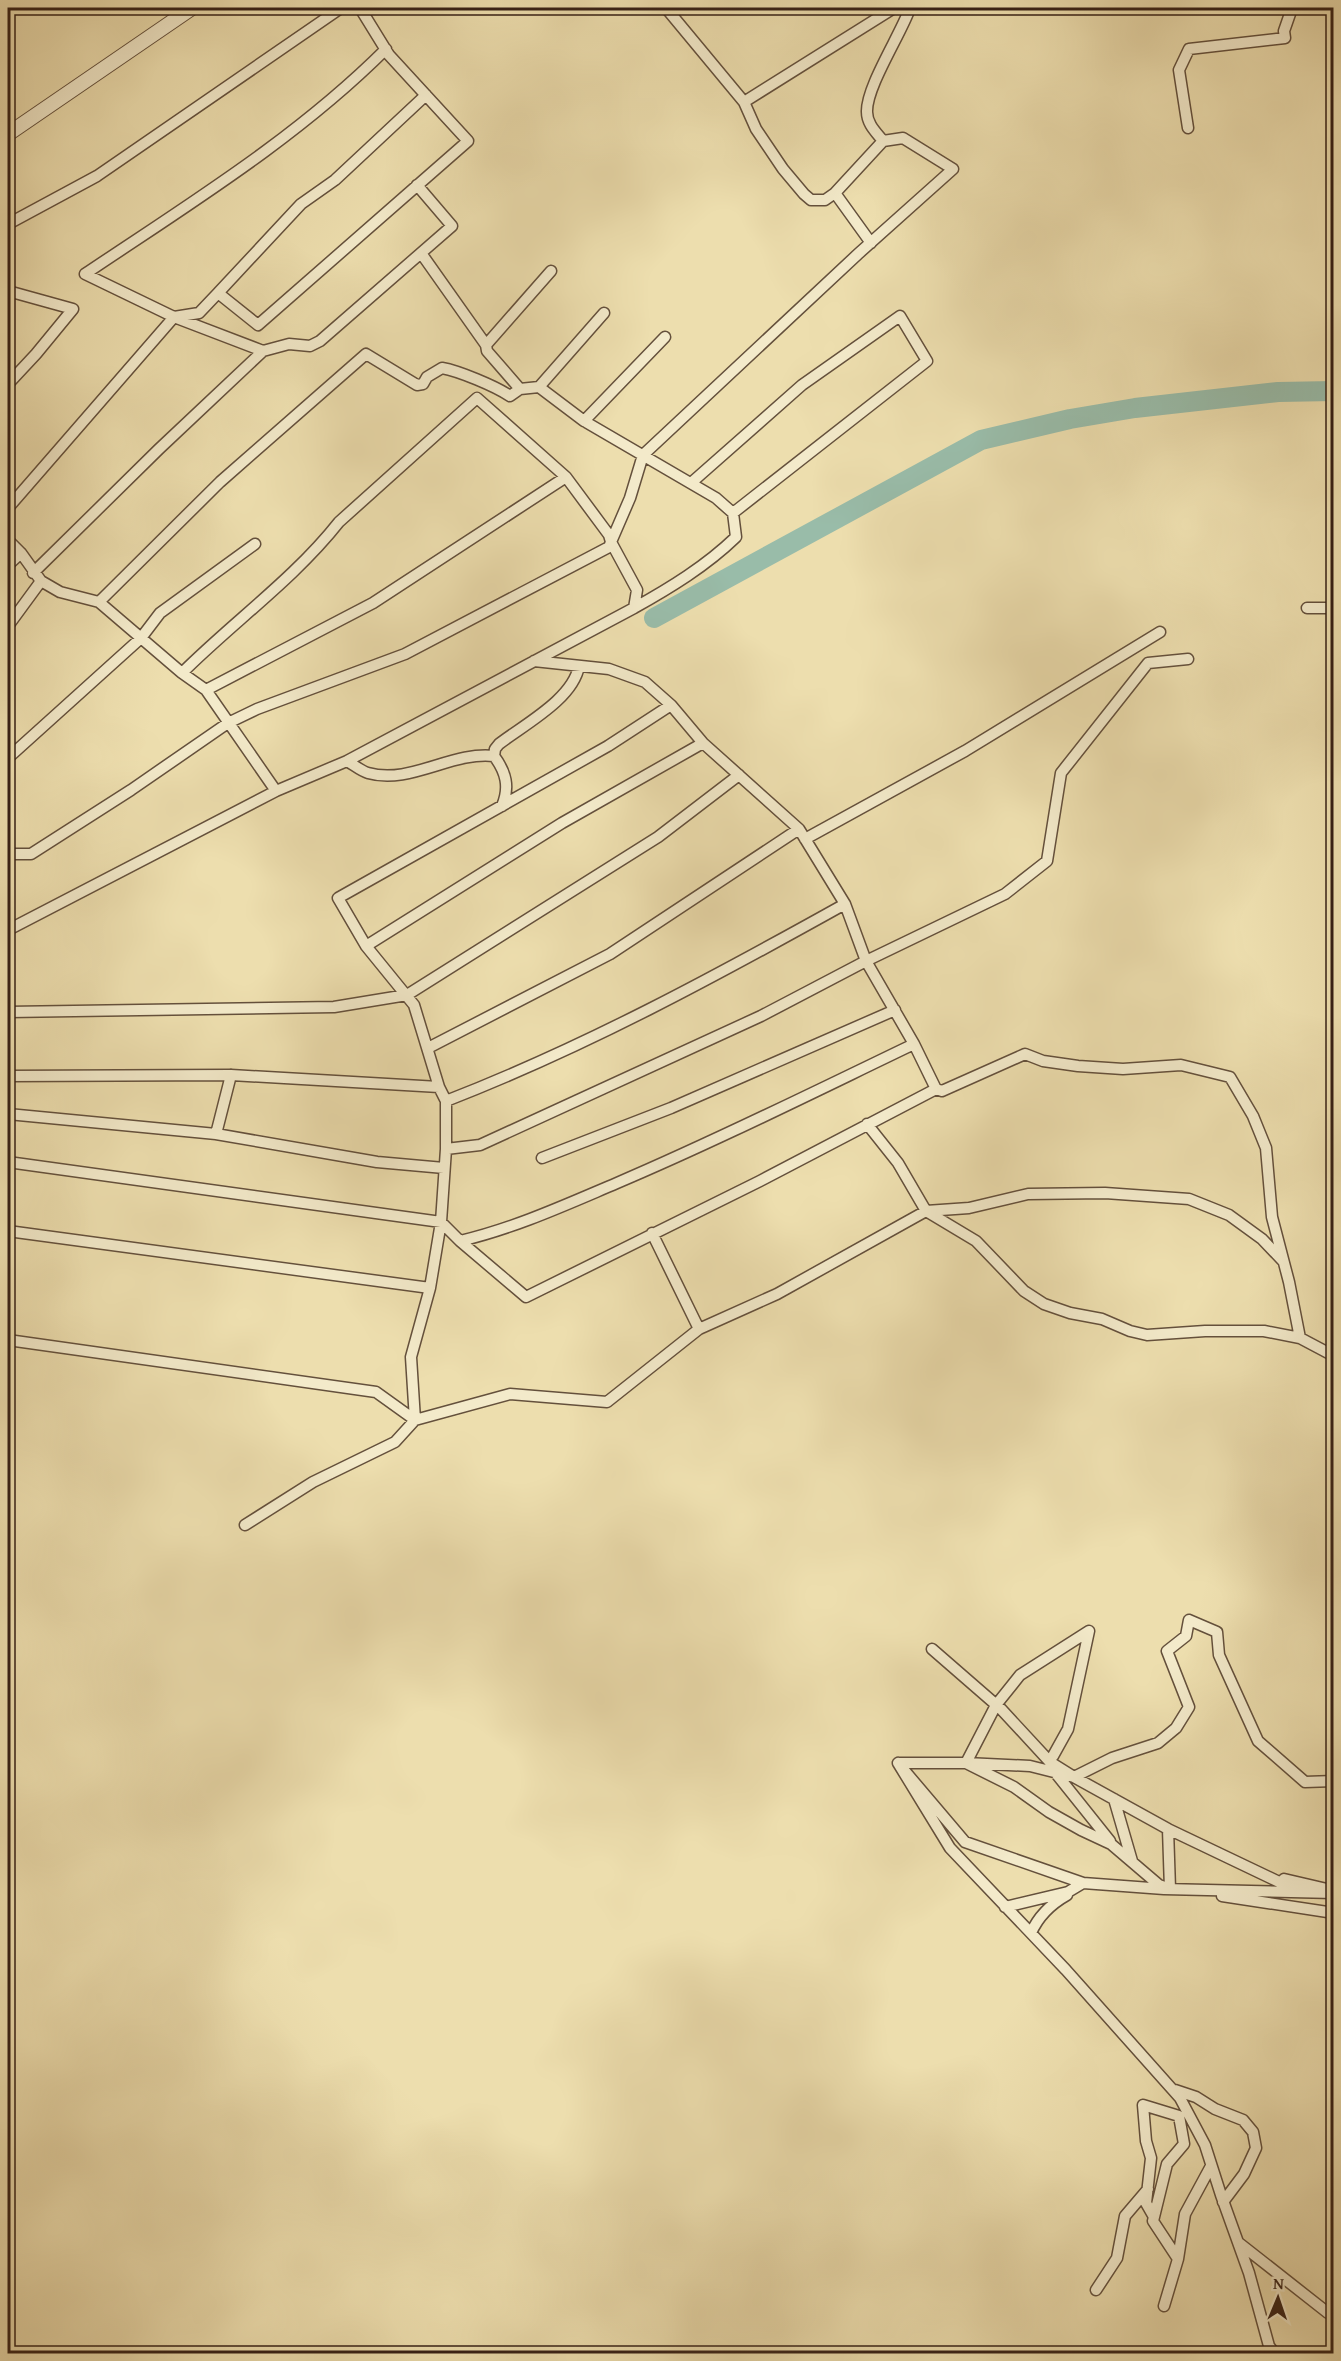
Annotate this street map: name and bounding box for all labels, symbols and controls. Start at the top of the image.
north arrow [1248,2268,1308,2328]
text: N [1273,2271,1285,2295]

